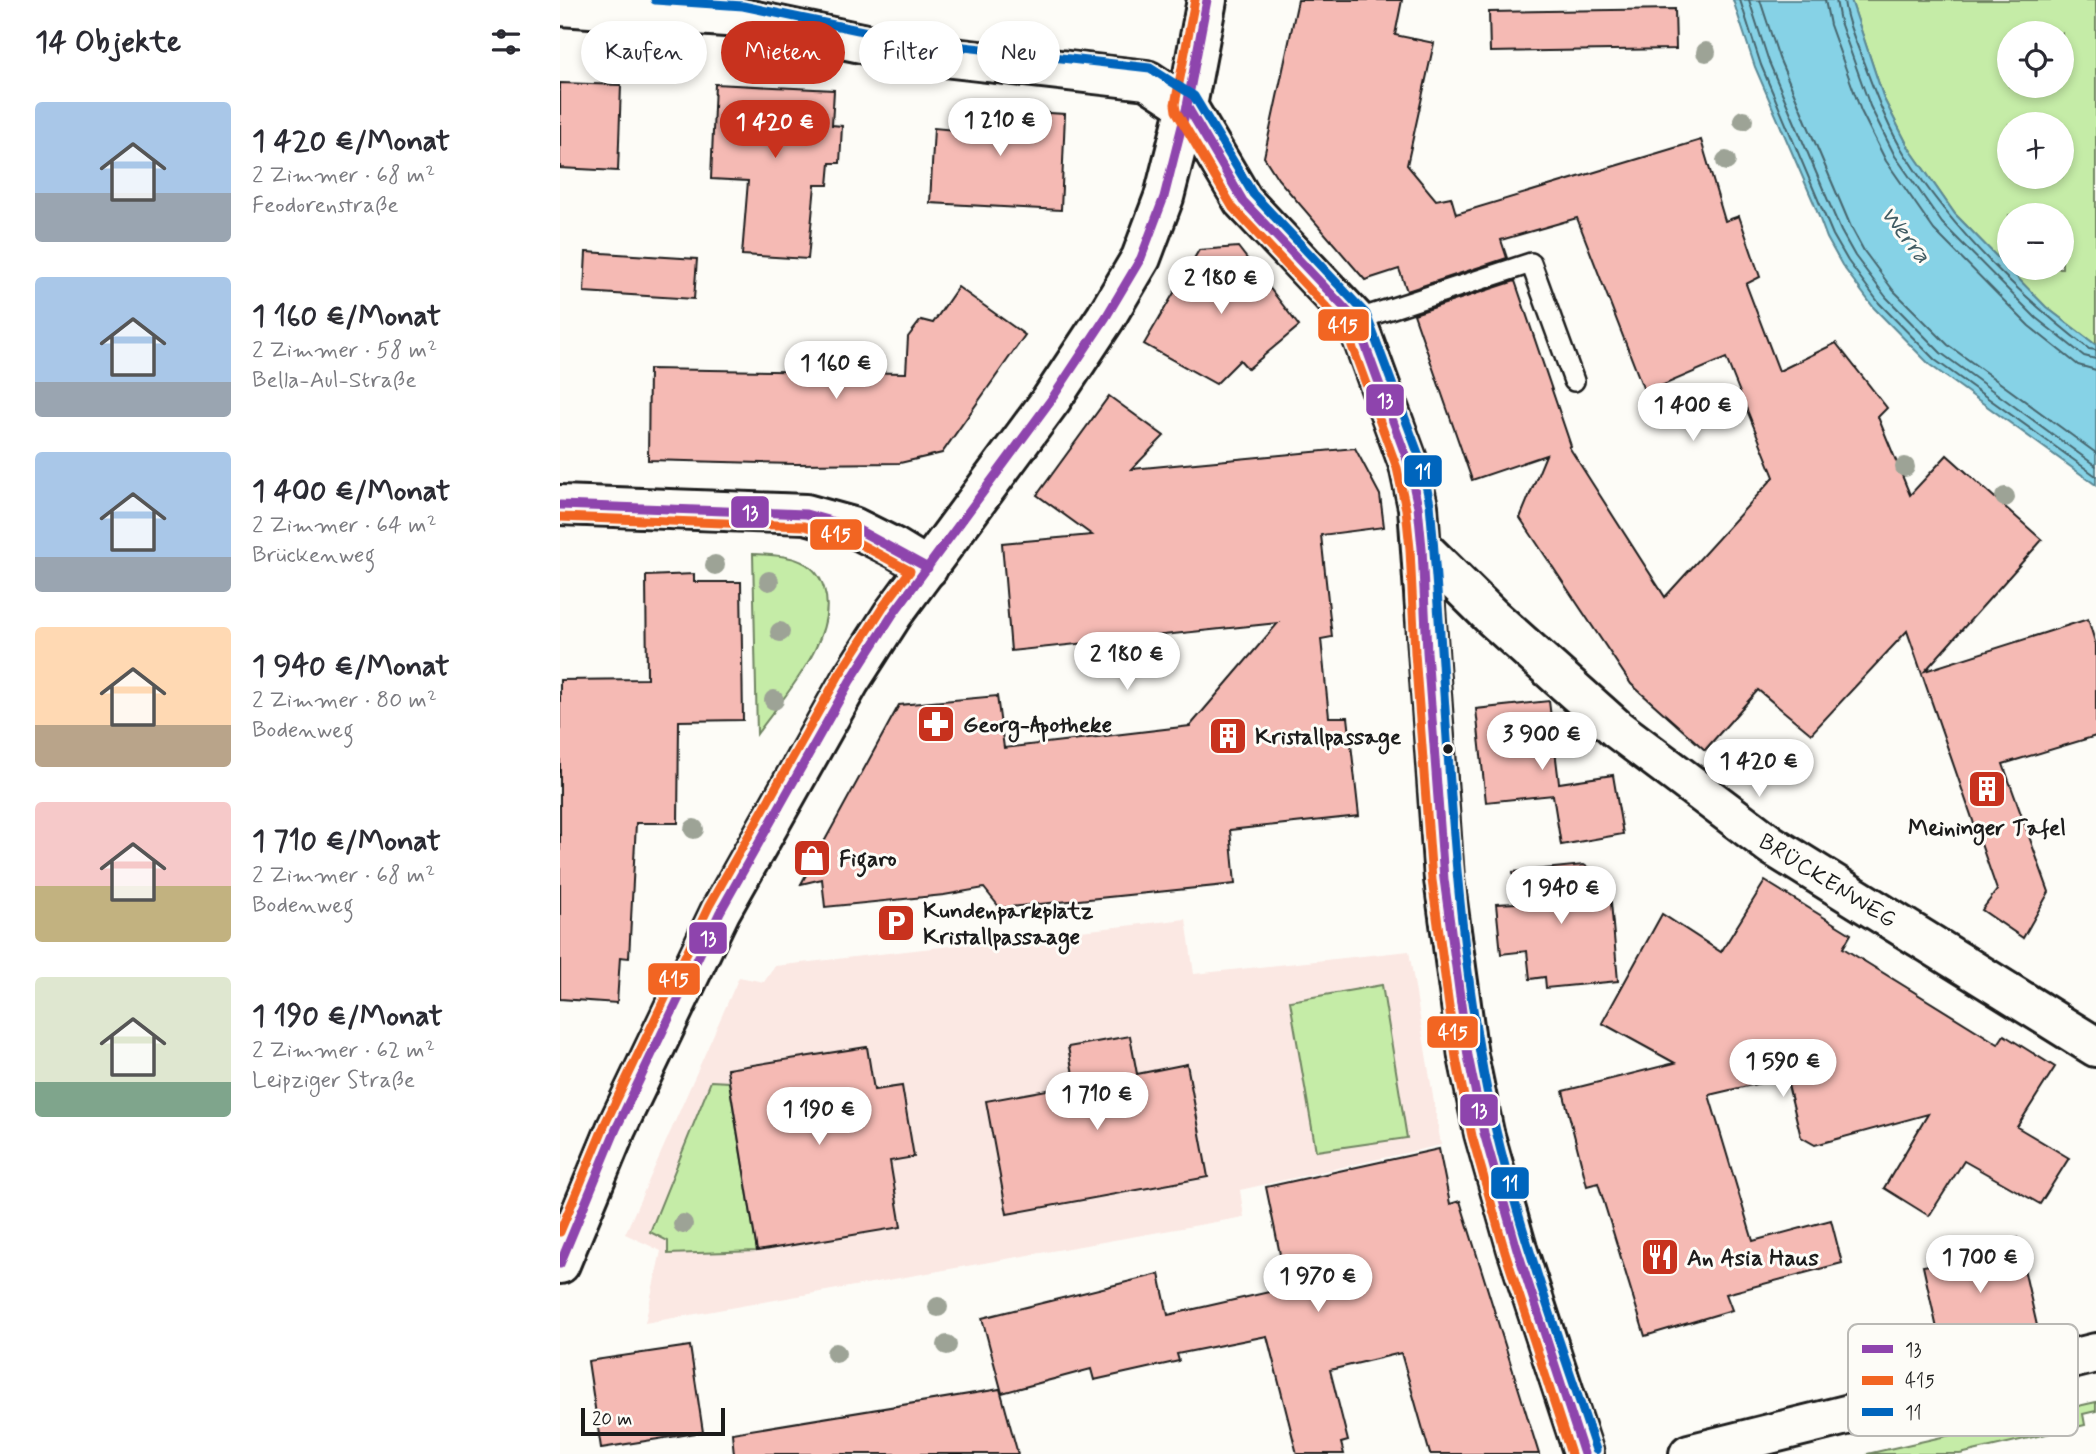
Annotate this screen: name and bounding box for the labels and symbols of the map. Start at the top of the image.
pin: 1 210 € [935,99,1065,158]
pin: 1 420 € [710,100,840,160]
water label: Werra [1873,200,1937,270]
pin: 2 180 € [1156,256,1286,316]
line badge: 415 [1317,308,1370,342]
text: 415 [1328,314,1358,339]
pin: 1 160 € [771,342,901,401]
line badge: 13 [1365,383,1405,417]
pin: 1 400 € [1628,384,1758,443]
text: 13 [1377,389,1393,414]
line badge: 11 [1403,454,1443,488]
text: 11 [1415,460,1431,485]
line badge: 13 [730,495,770,529]
text: 13 [742,501,758,526]
line badge: 415 [809,518,863,551]
text: 415 [821,523,851,548]
pin: 2 180 € [1062,632,1192,692]
pharmacy icon: Georg-Apotheke [915,703,957,745]
place label: Georg-Apotheke [963,711,1112,743]
pin: 3 900 € [1477,712,1607,772]
building icon: Kristallpassage [1207,715,1249,757]
place label: Kristallpassage [1255,723,1402,755]
pin: 1 420 € [1694,740,1824,799]
unlabelled marker [1441,742,1455,756]
building icon: Meininger Tafel [1966,768,2008,810]
place label: Meininger Tafel [1908,814,2066,846]
street label: BRÜCKENWEG [1752,827,1901,936]
shop icon: Figaro [791,837,833,879]
place label: Figaro [839,845,897,878]
pin: 1 940 € [1496,866,1626,926]
place label: Kundenparkplatz Kristallpassaage [923,897,1094,955]
parking icon: Kundenparkplatz Kristallpassaage [875,902,917,944]
line badge: 13 [688,921,728,955]
text: 13 [700,927,716,952]
line badge: 415 [647,962,701,996]
text: 415 [659,968,689,993]
line badge: 415 [1426,1015,1479,1049]
text: 415 [1438,1021,1468,1046]
pin: 1 590 € [1718,1040,1848,1099]
pin: 1 710 € [1032,1072,1162,1132]
pin: 1 190 € [754,1088,884,1147]
line badge: 13 [1459,1093,1499,1127]
text: 13 [1471,1099,1487,1124]
line badge: 11 [1490,1166,1530,1200]
text: 11 [1502,1172,1518,1197]
restaurant icon: An Asia Haus [1639,1236,1681,1278]
pin: 1 700 € [1915,1236,2045,1295]
place label: An Asia Haus [1687,1244,1819,1274]
pin: 1 970 € [1253,1254,1383,1314]
legend [1848,1324,2078,1436]
text: 13 [1905,1338,1922,1363]
text: 415 [1905,1369,1935,1394]
text: 11 [1905,1401,1922,1426]
scale bar [581,1405,724,1437]

